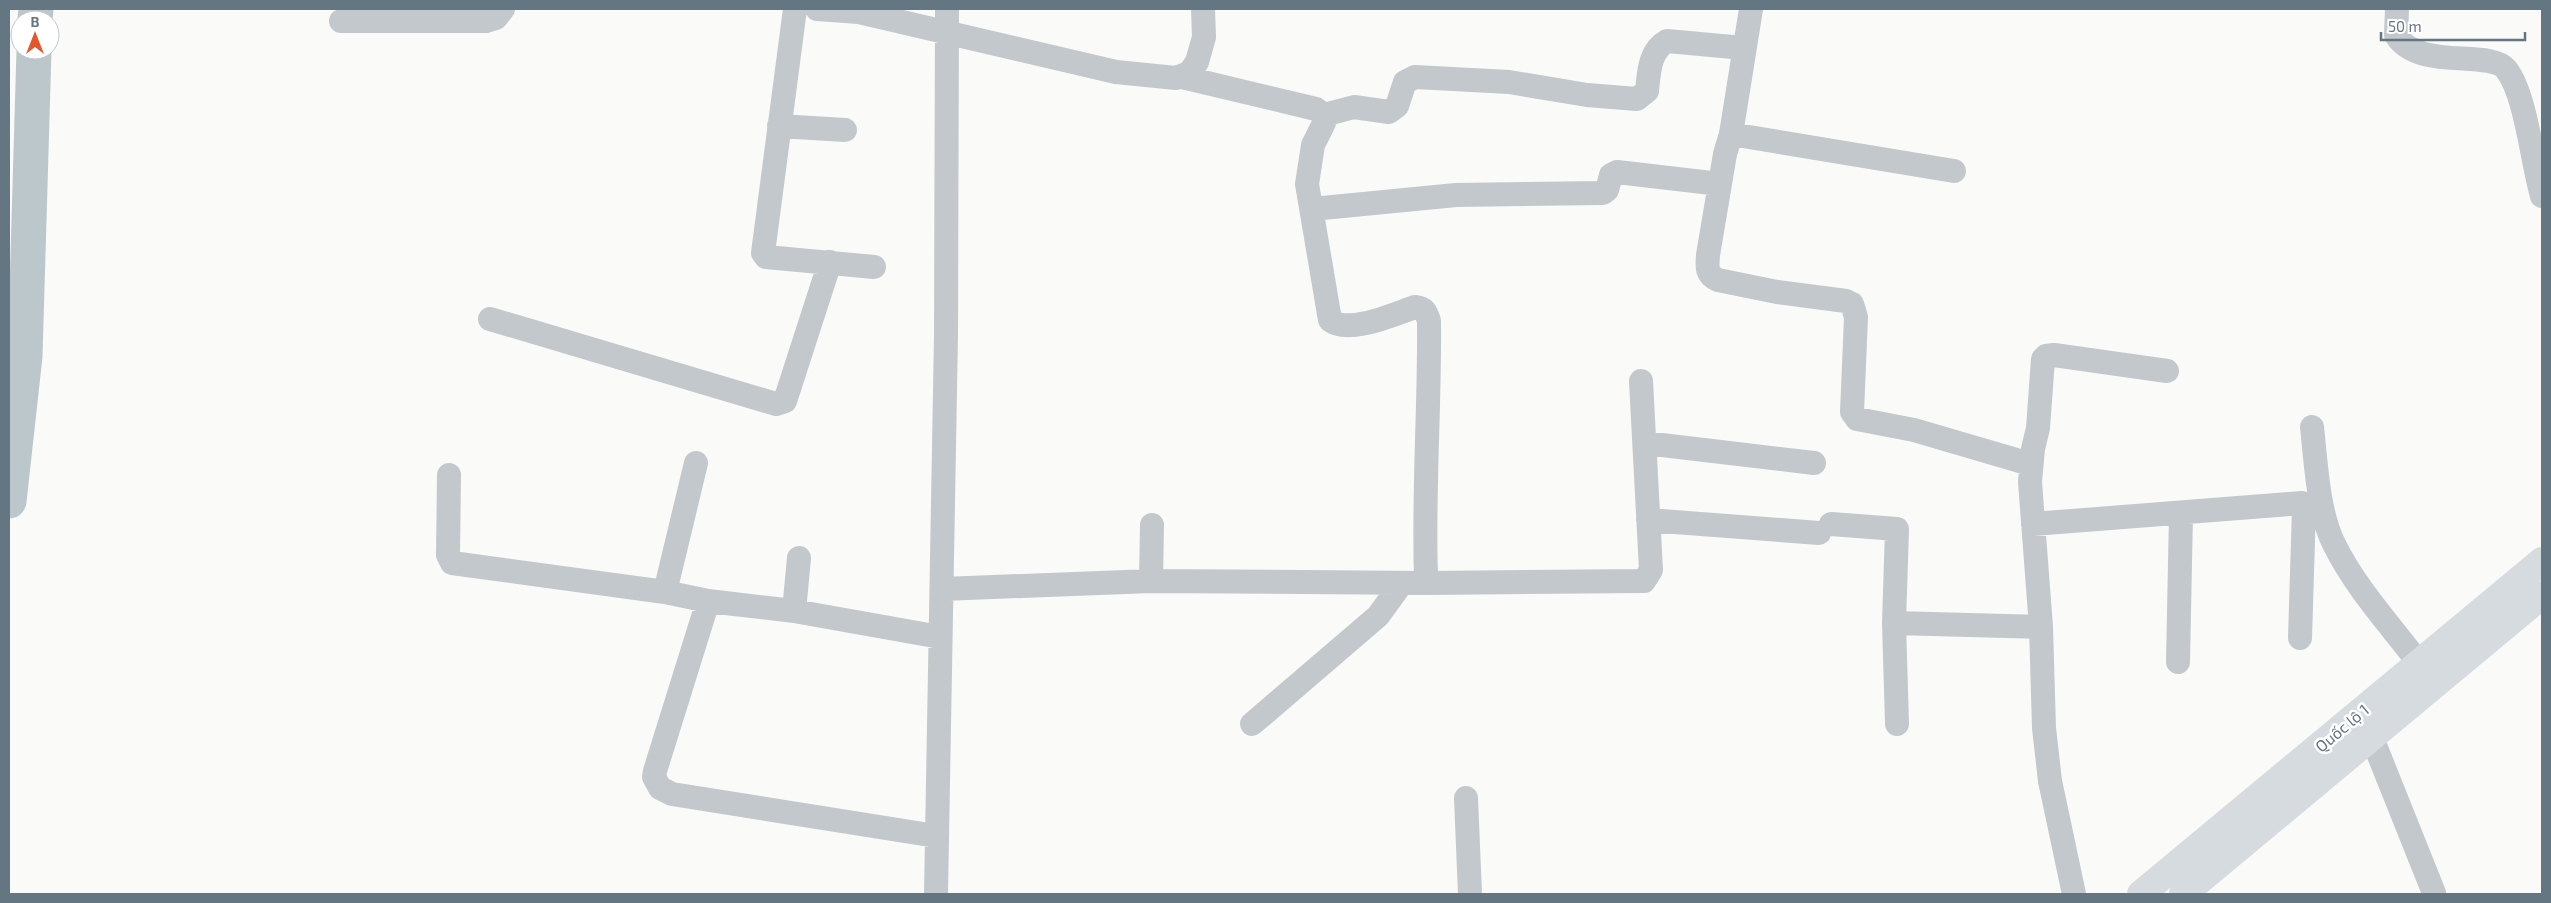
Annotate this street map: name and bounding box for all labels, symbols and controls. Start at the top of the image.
north arrow [10,10,60,60]
scale bar [2381,10,2525,42]
text: B [31,13,40,30]
text: 50 m [2388,17,2422,35]
street label: Quốc lộ 1 [2311,700,2373,756]

